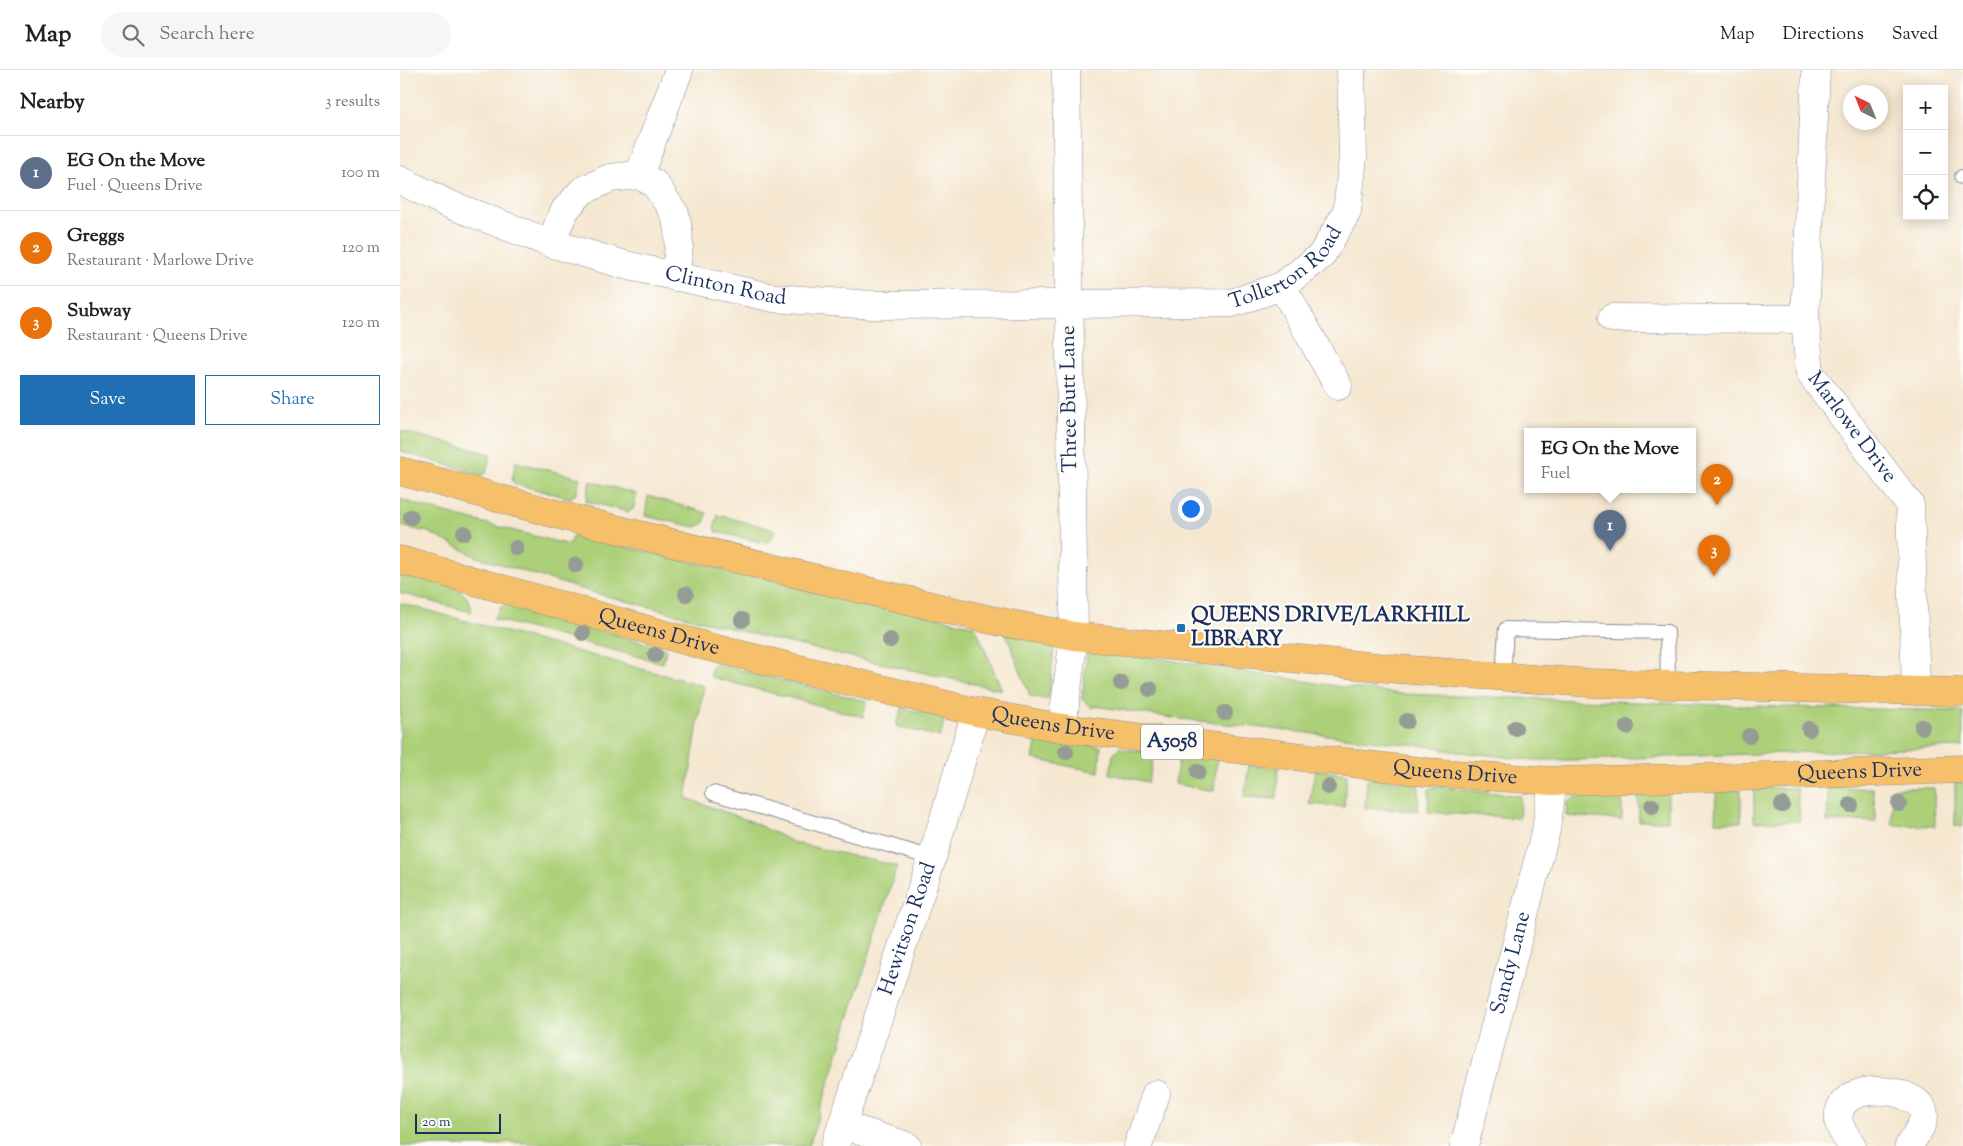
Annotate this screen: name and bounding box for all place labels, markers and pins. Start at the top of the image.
pin: 2 [1701,464,1733,505]
pin: 1 [1594,510,1626,551]
pin: 3 [1698,535,1730,576]
place label: QUEENS DRIVE/LARKHILL LIBRARY [1191,601,1470,655]
marker: QUEENS DRIVE/LARKHILL LIBRARY [1175,622,1187,634]

